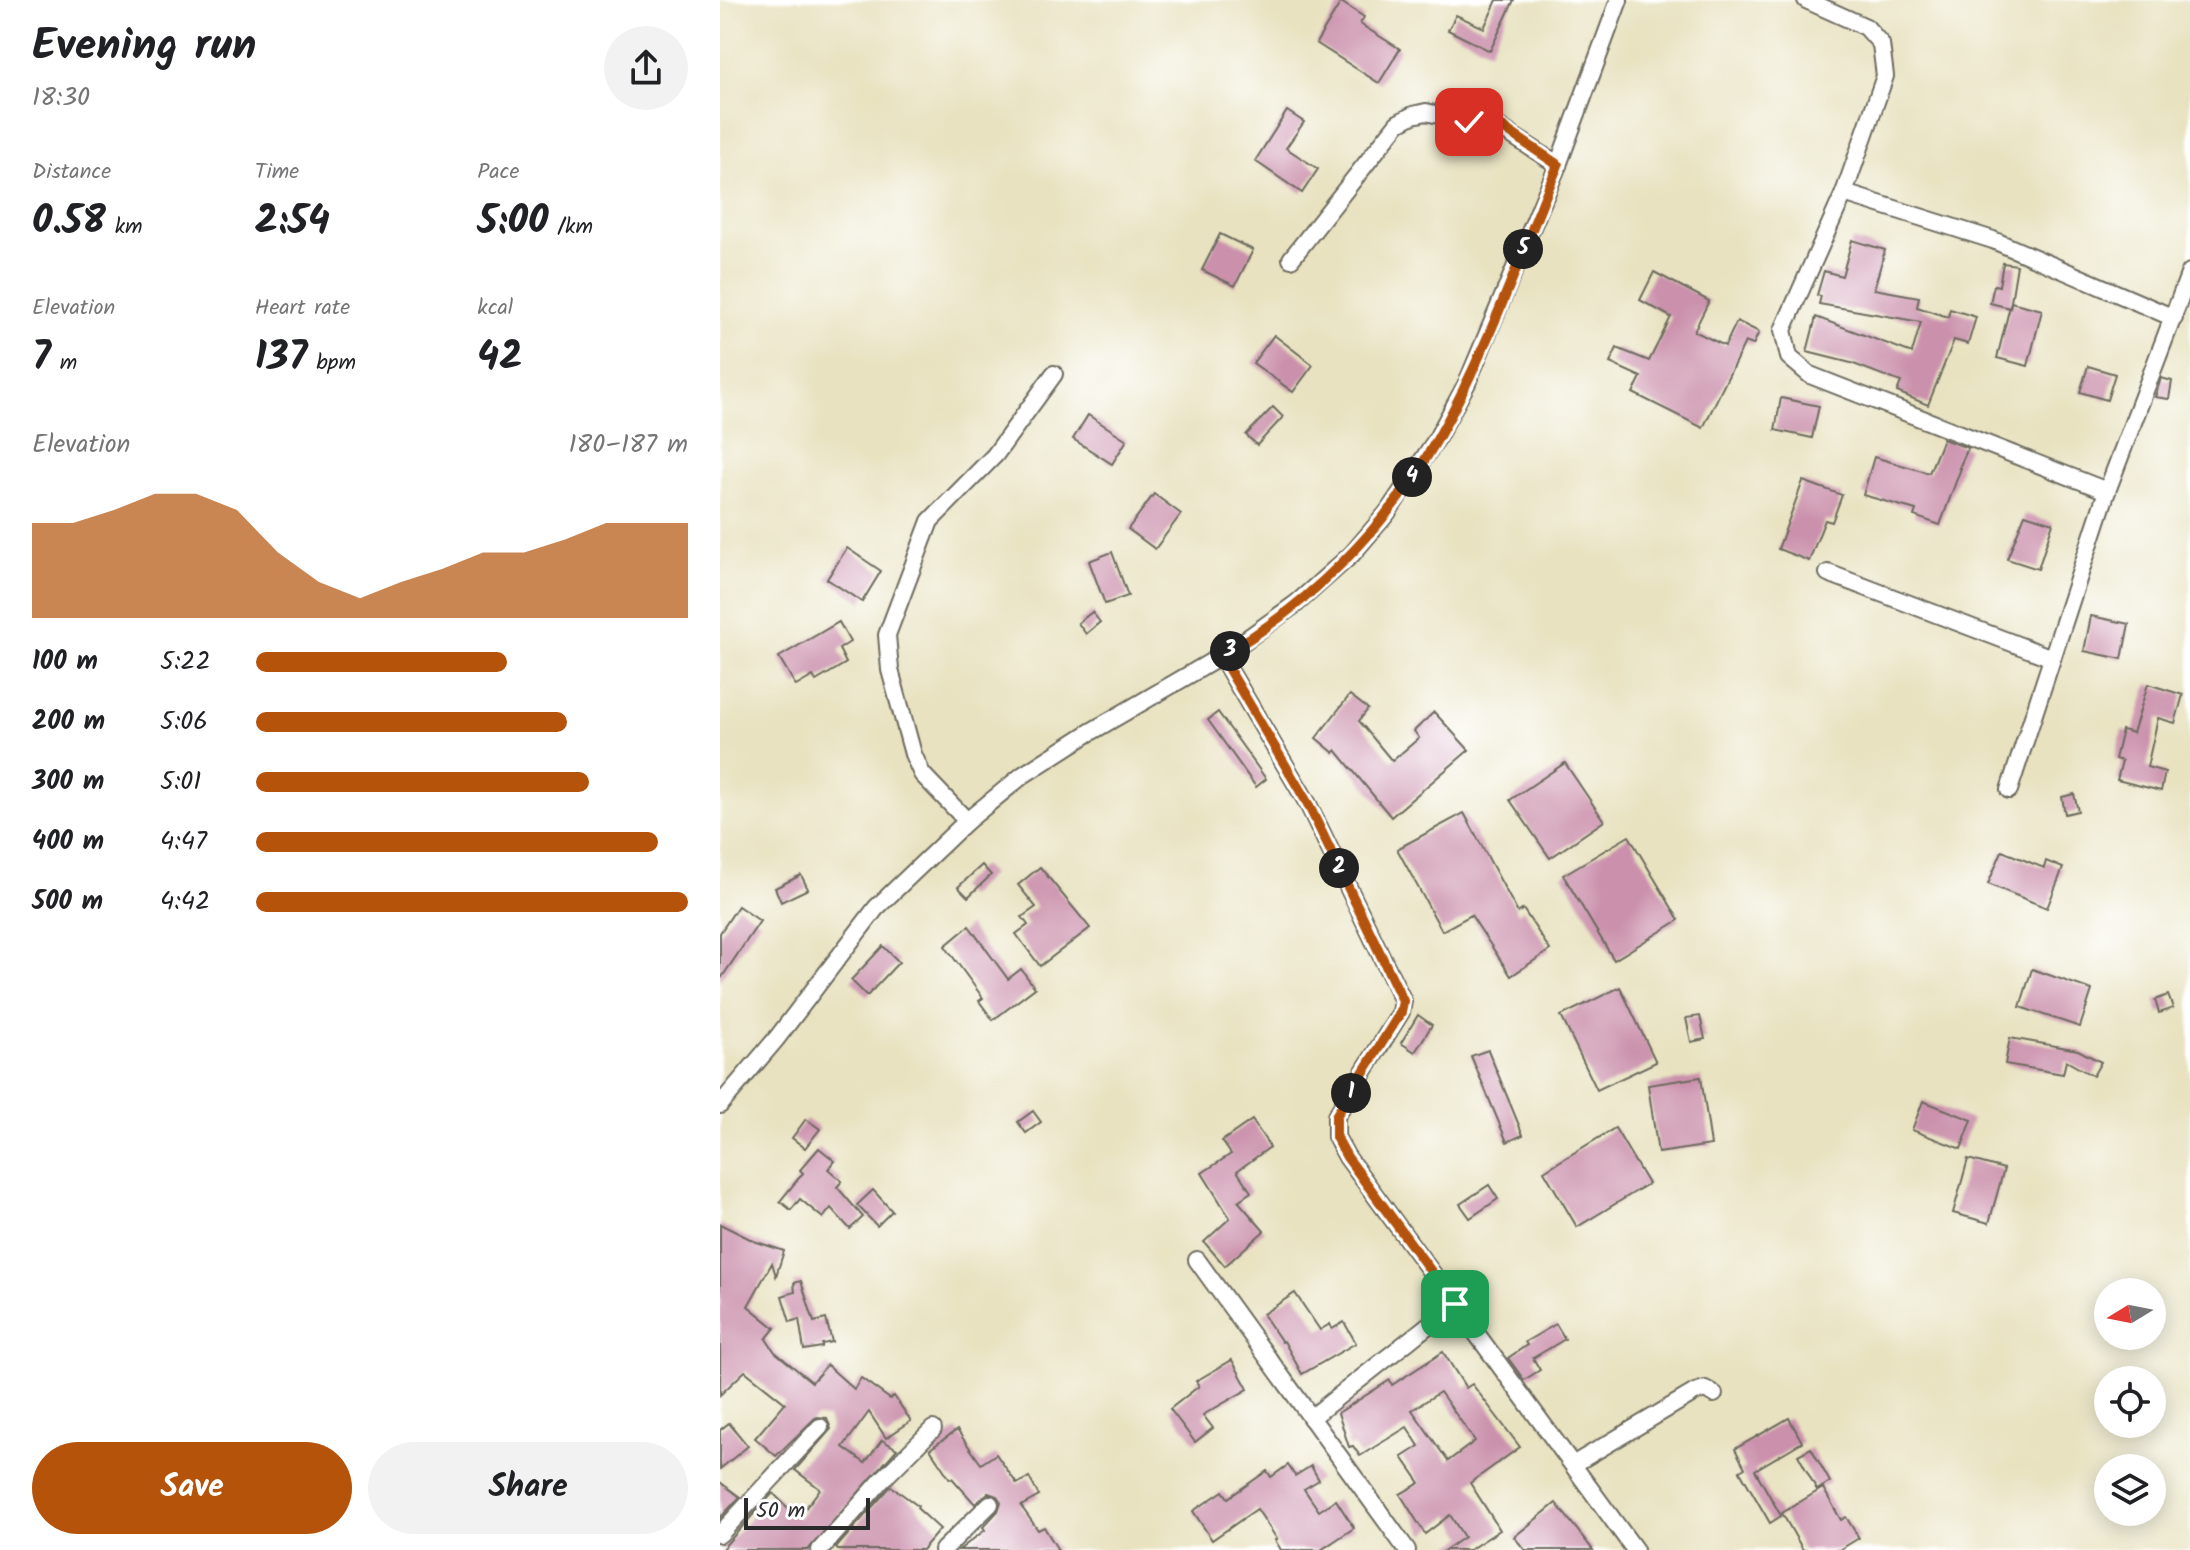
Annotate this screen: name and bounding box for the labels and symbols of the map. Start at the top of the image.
pin [1435,88,1503,156]
pin: 5 [1503,229,1543,269]
pin: 4 [1392,457,1432,497]
pin: 3 [1210,631,1250,671]
pin: 2 [1319,848,1359,888]
pin: 1 [1331,1073,1371,1113]
pin [1421,1270,1489,1338]
north arrow [2094,1278,2166,1350]
scale bar [744,1494,870,1530]

